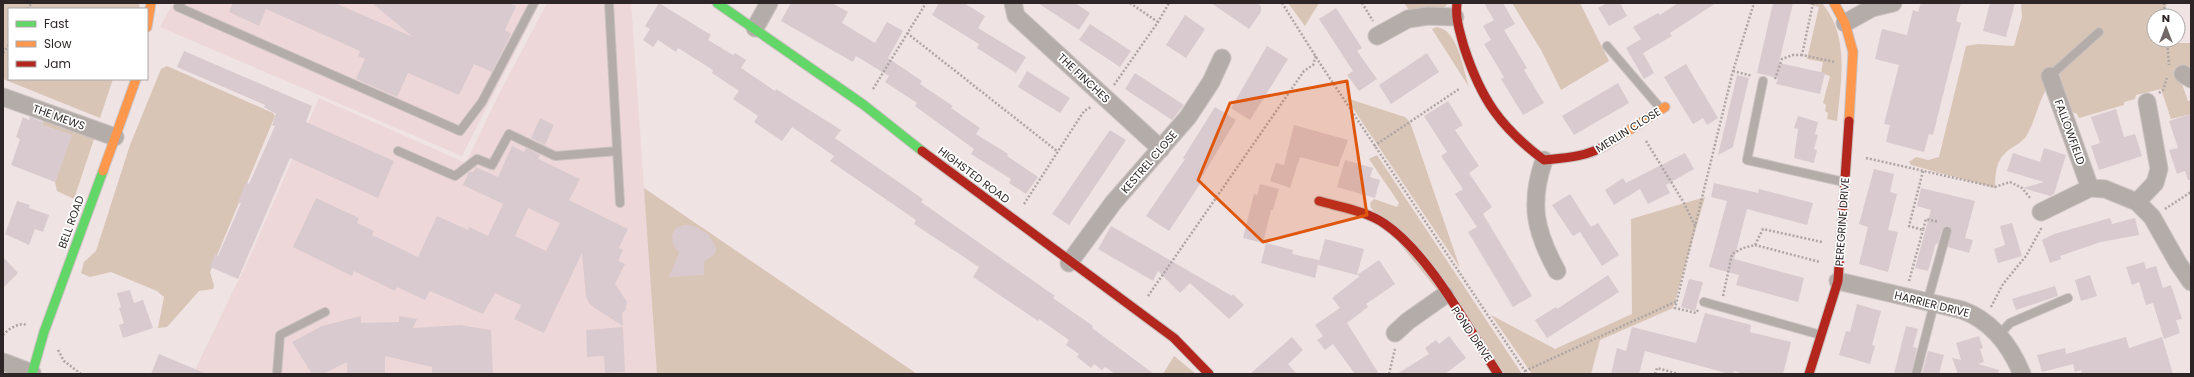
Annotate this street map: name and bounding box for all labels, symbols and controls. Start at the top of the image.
legend [8,8,148,80]
north arrow [2146,8,2186,48]
text: N [2162,10,2170,26]
text: Fast [44,15,69,32]
text: Slow [44,35,72,52]
street label: THE FINCHES [1054,50,1114,106]
text: Jam [44,55,71,72]
street label: FALLOWFIELD [2051,97,2089,167]
street label: THE MEWS [31,100,87,134]
street label: MERLIN CLOSE [1592,104,1664,156]
street label: KESTREL CLOSE [1117,127,1181,197]
street label: HIGHSTED ROAD [935,143,1013,207]
street label: PEREGRINE DRIVE [1831,177,1853,267]
street label: BELL ROAD [54,193,88,251]
street label: HARRIER DRIVE [1893,287,1971,321]
street label: POND DRIVE [1448,303,1496,365]

